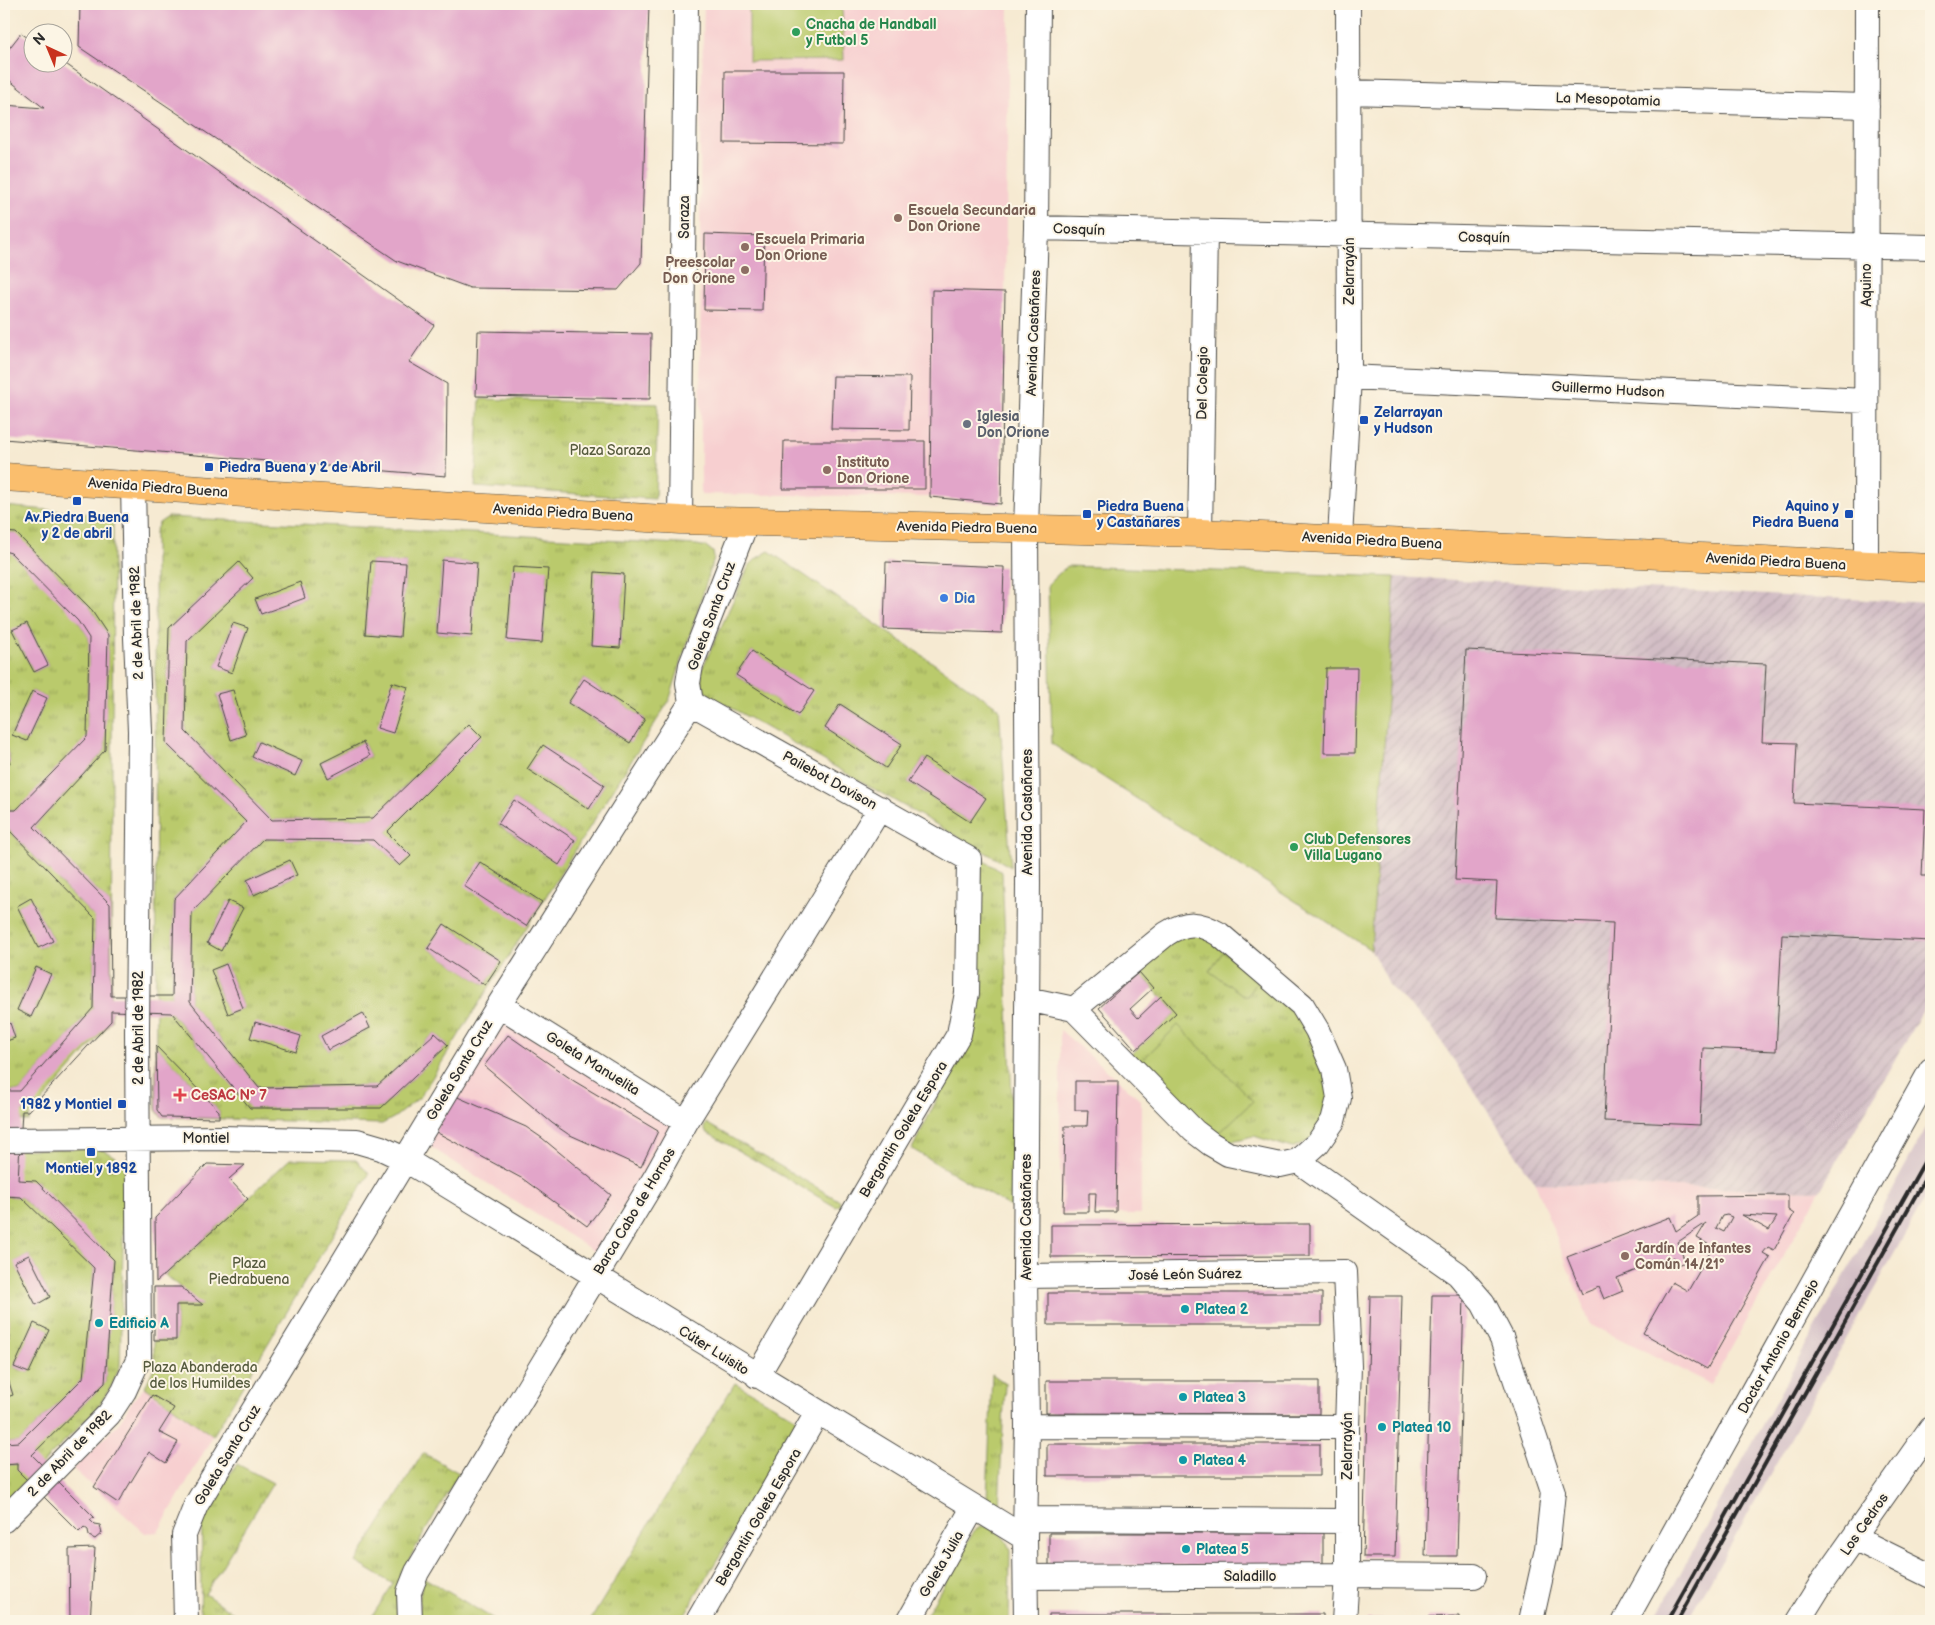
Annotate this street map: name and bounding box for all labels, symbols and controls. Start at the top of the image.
place label: Cnacha de Handball y Futbol 5 [806,16,937,49]
north arrow [22,22,72,72]
marker: Cnacha de Handball y Futbol 5 [790,26,802,38]
text: N [30,29,49,49]
street label: La Mesopotamia [1555,89,1661,110]
street label: Saraza [676,195,693,239]
place label: Escuela Secundaria Don Orione [908,202,1036,235]
marker: Escuela Secundaria Don Orione [892,212,904,224]
street label: Cosquín [1053,220,1105,239]
street label: Cosquín [1458,229,1510,246]
place label: Escuela Primaria Don Orione [755,231,865,264]
street label: Zelarrayán [1341,237,1358,306]
marker: Escuela Primaria Don Orione [739,241,751,253]
place label: Preescolar Don Orione [663,254,735,287]
street label: Aquino [1858,263,1875,307]
marker: Preescolar Don Orione [739,264,751,276]
street label: Avenida Castañares [1023,269,1044,396]
street label: Del Colegio [1193,346,1212,420]
street label: Guillermo Hudson [1551,378,1665,401]
place label: Zelarrayan y Hudson [1374,404,1443,437]
place label: Iglesia Don Orione [977,408,1049,441]
marker: Zelarrayan y Hudson [1358,414,1370,426]
marker: Iglesia Don Orione [961,418,973,430]
park label: Plaza Saraza [569,442,651,459]
place label: Instituto Don Orione [837,454,909,487]
place label: Piedra Buena y 2 de Abril [219,459,381,476]
marker: Piedra Buena y 2 de Abril [203,461,215,473]
marker: Instituto Don Orione [821,464,833,476]
street label: Avenida Piedra Buena [87,474,229,501]
marker: Av.Piedra Buena y 2 de abril [71,495,83,507]
place label: Piedra Buena y Castañares [1097,498,1184,531]
place label: Aquino y Piedra Buena [1752,498,1840,531]
street label: Avenida Piedra Buena [492,500,634,525]
marker: Piedra Buena y Castañares [1081,508,1093,520]
marker: Aquino y Piedra Buena [1843,508,1855,520]
place label: Av.Piedra Buena y 2 de abril [24,509,129,542]
street label: Avenida Piedra Buena [897,518,1037,537]
street label: Avenida Piedra Buena [1301,528,1443,553]
street label: Avenida Piedra Buena [1705,549,1847,574]
street label: Goleta Santa Cruz [684,559,739,673]
street label: 2 de Abril de 1982 [126,565,147,680]
place label: Dia [954,590,975,607]
marker: Dia [938,592,950,604]
street label: Pailebot Davison [780,747,880,813]
street label: Avenida Castañares [1019,749,1036,875]
place label: Club Defensores Villa Lugano [1304,831,1411,864]
marker: Club Defensores Villa Lugano [1288,841,1300,853]
street label: 2 de Abril de 1982 [130,970,147,1085]
street label: Goleta Santa Cruz [423,1017,496,1124]
street label: Goleta Manuelita [543,1028,643,1099]
street label: Bergantin Goleta Espora [856,1058,951,1201]
place label: CeSAC Nº 7 [191,1087,267,1104]
marker: CeSAC Nº 7 [173,1088,187,1102]
place label: 1982 y Montiel [20,1096,112,1113]
marker: 1982 y Montiel [116,1098,128,1110]
street label: Montiel [183,1130,229,1147]
street label: Barca Cabo de Hornos [590,1145,679,1278]
marker: Montiel y 1892 [85,1146,97,1158]
street label: Avenida Castañares [1018,1154,1035,1280]
place label: Montiel y 1892 [45,1160,137,1177]
place label: Jardín de Infantes Común 14/21° [1635,1240,1751,1273]
marker: Jardín de Infantes Común 14/21° [1619,1250,1631,1262]
park label: Plaza Piedrabuena [209,1255,289,1288]
street label: José León Suárez [1128,1265,1242,1284]
street label: Doctor Antonio Bermejo [1734,1276,1823,1417]
place label: Platea 2 [1195,1301,1249,1318]
marker: Platea 2 [1179,1303,1191,1315]
place label: Edificio A [109,1315,169,1332]
marker: Edificio A [93,1317,105,1329]
street label: Cúter Luisito [675,1322,752,1379]
park label: Plaza Abanderada de los Humildes [142,1359,258,1392]
place label: Platea 3 [1193,1389,1246,1406]
marker: Platea 3 [1177,1391,1189,1403]
street label: Goleta Santa Cruz [191,1402,264,1509]
street label: 2 de Abril de 1982 [24,1406,116,1500]
street label: Zelarrayán [1339,1412,1356,1481]
place label: Platea 10 [1392,1419,1452,1436]
marker: Platea 10 [1376,1421,1388,1433]
street label: Bergantin Goleta Espora [712,1445,805,1589]
place label: Platea 4 [1193,1452,1247,1469]
marker: Platea 4 [1177,1454,1189,1466]
street label: Los Cedros [1837,1490,1892,1559]
street label: Goleta Julia [916,1528,967,1601]
place label: Platea 5 [1196,1541,1249,1558]
marker: Platea 5 [1180,1543,1192,1555]
street label: Saladillo [1224,1568,1276,1585]

